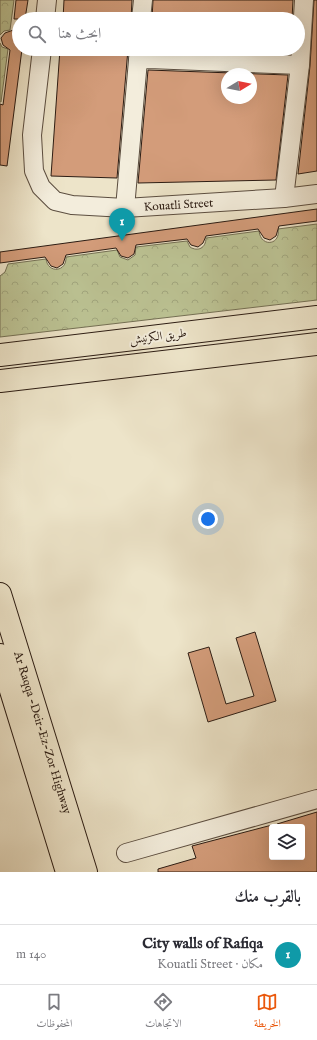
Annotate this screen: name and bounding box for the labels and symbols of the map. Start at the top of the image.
north arrow [221,68,257,104]
street label: Kouatli Street [143,195,214,215]
pin: 1 [109,208,135,241]
street label: طريق الكرنيش [129,326,188,348]
your location [198,509,218,529]
street label: Ar Raqqa -Deir-Ez-Zor Highway [10,648,75,816]

